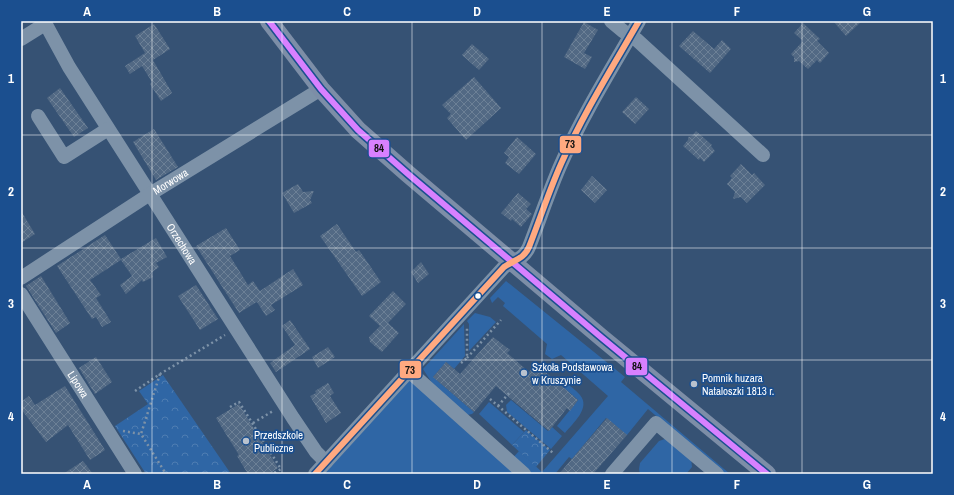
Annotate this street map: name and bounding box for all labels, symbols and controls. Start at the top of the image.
text: A [83,3,91,20]
text: B [213,3,221,20]
text: C [343,3,351,20]
text: D [473,3,481,20]
text: E [603,3,611,20]
text: F [734,3,741,20]
text: G [863,3,871,20]
text: 1 [8,70,14,87]
text: 1 [940,70,946,87]
line badge: 73 [559,135,582,154]
text: 73 [565,137,575,151]
line badge: 84 [368,139,390,158]
text: 84 [374,141,384,155]
street label: Morwowa [150,165,191,197]
text: 2 [8,183,14,200]
text: 2 [940,183,946,200]
street label: Orzechowa [164,221,200,267]
unlabelled marker [473,291,483,301]
text: 3 [8,295,14,312]
text: 3 [940,295,946,312]
line badge: 84 [625,357,648,376]
text: 84 [632,359,642,373]
line badge: 73 [399,360,422,379]
place label: Szkoła Podstawowa w Kruszynie [532,360,613,387]
text: 73 [405,363,415,377]
street label: Lipowa [65,368,92,400]
marker: Szkoła Podstawowa w Kruszynie [519,368,529,378]
place label: Pomnik huzara Nataloszki 1813 r. [702,371,774,398]
marker: Pomnik huzara Nataloszki 1813 r. [689,379,699,389]
text: 4 [8,408,14,425]
text: 4 [940,408,946,425]
place label: Przedszkole Publiczne [254,428,303,455]
marker: Przedszkole Publiczne [241,436,251,446]
text: A [83,476,91,493]
text: B [213,476,221,493]
text: C [343,476,351,493]
text: D [473,476,481,493]
text: E [603,476,611,493]
text: F [734,476,741,493]
text: G [863,476,871,493]

